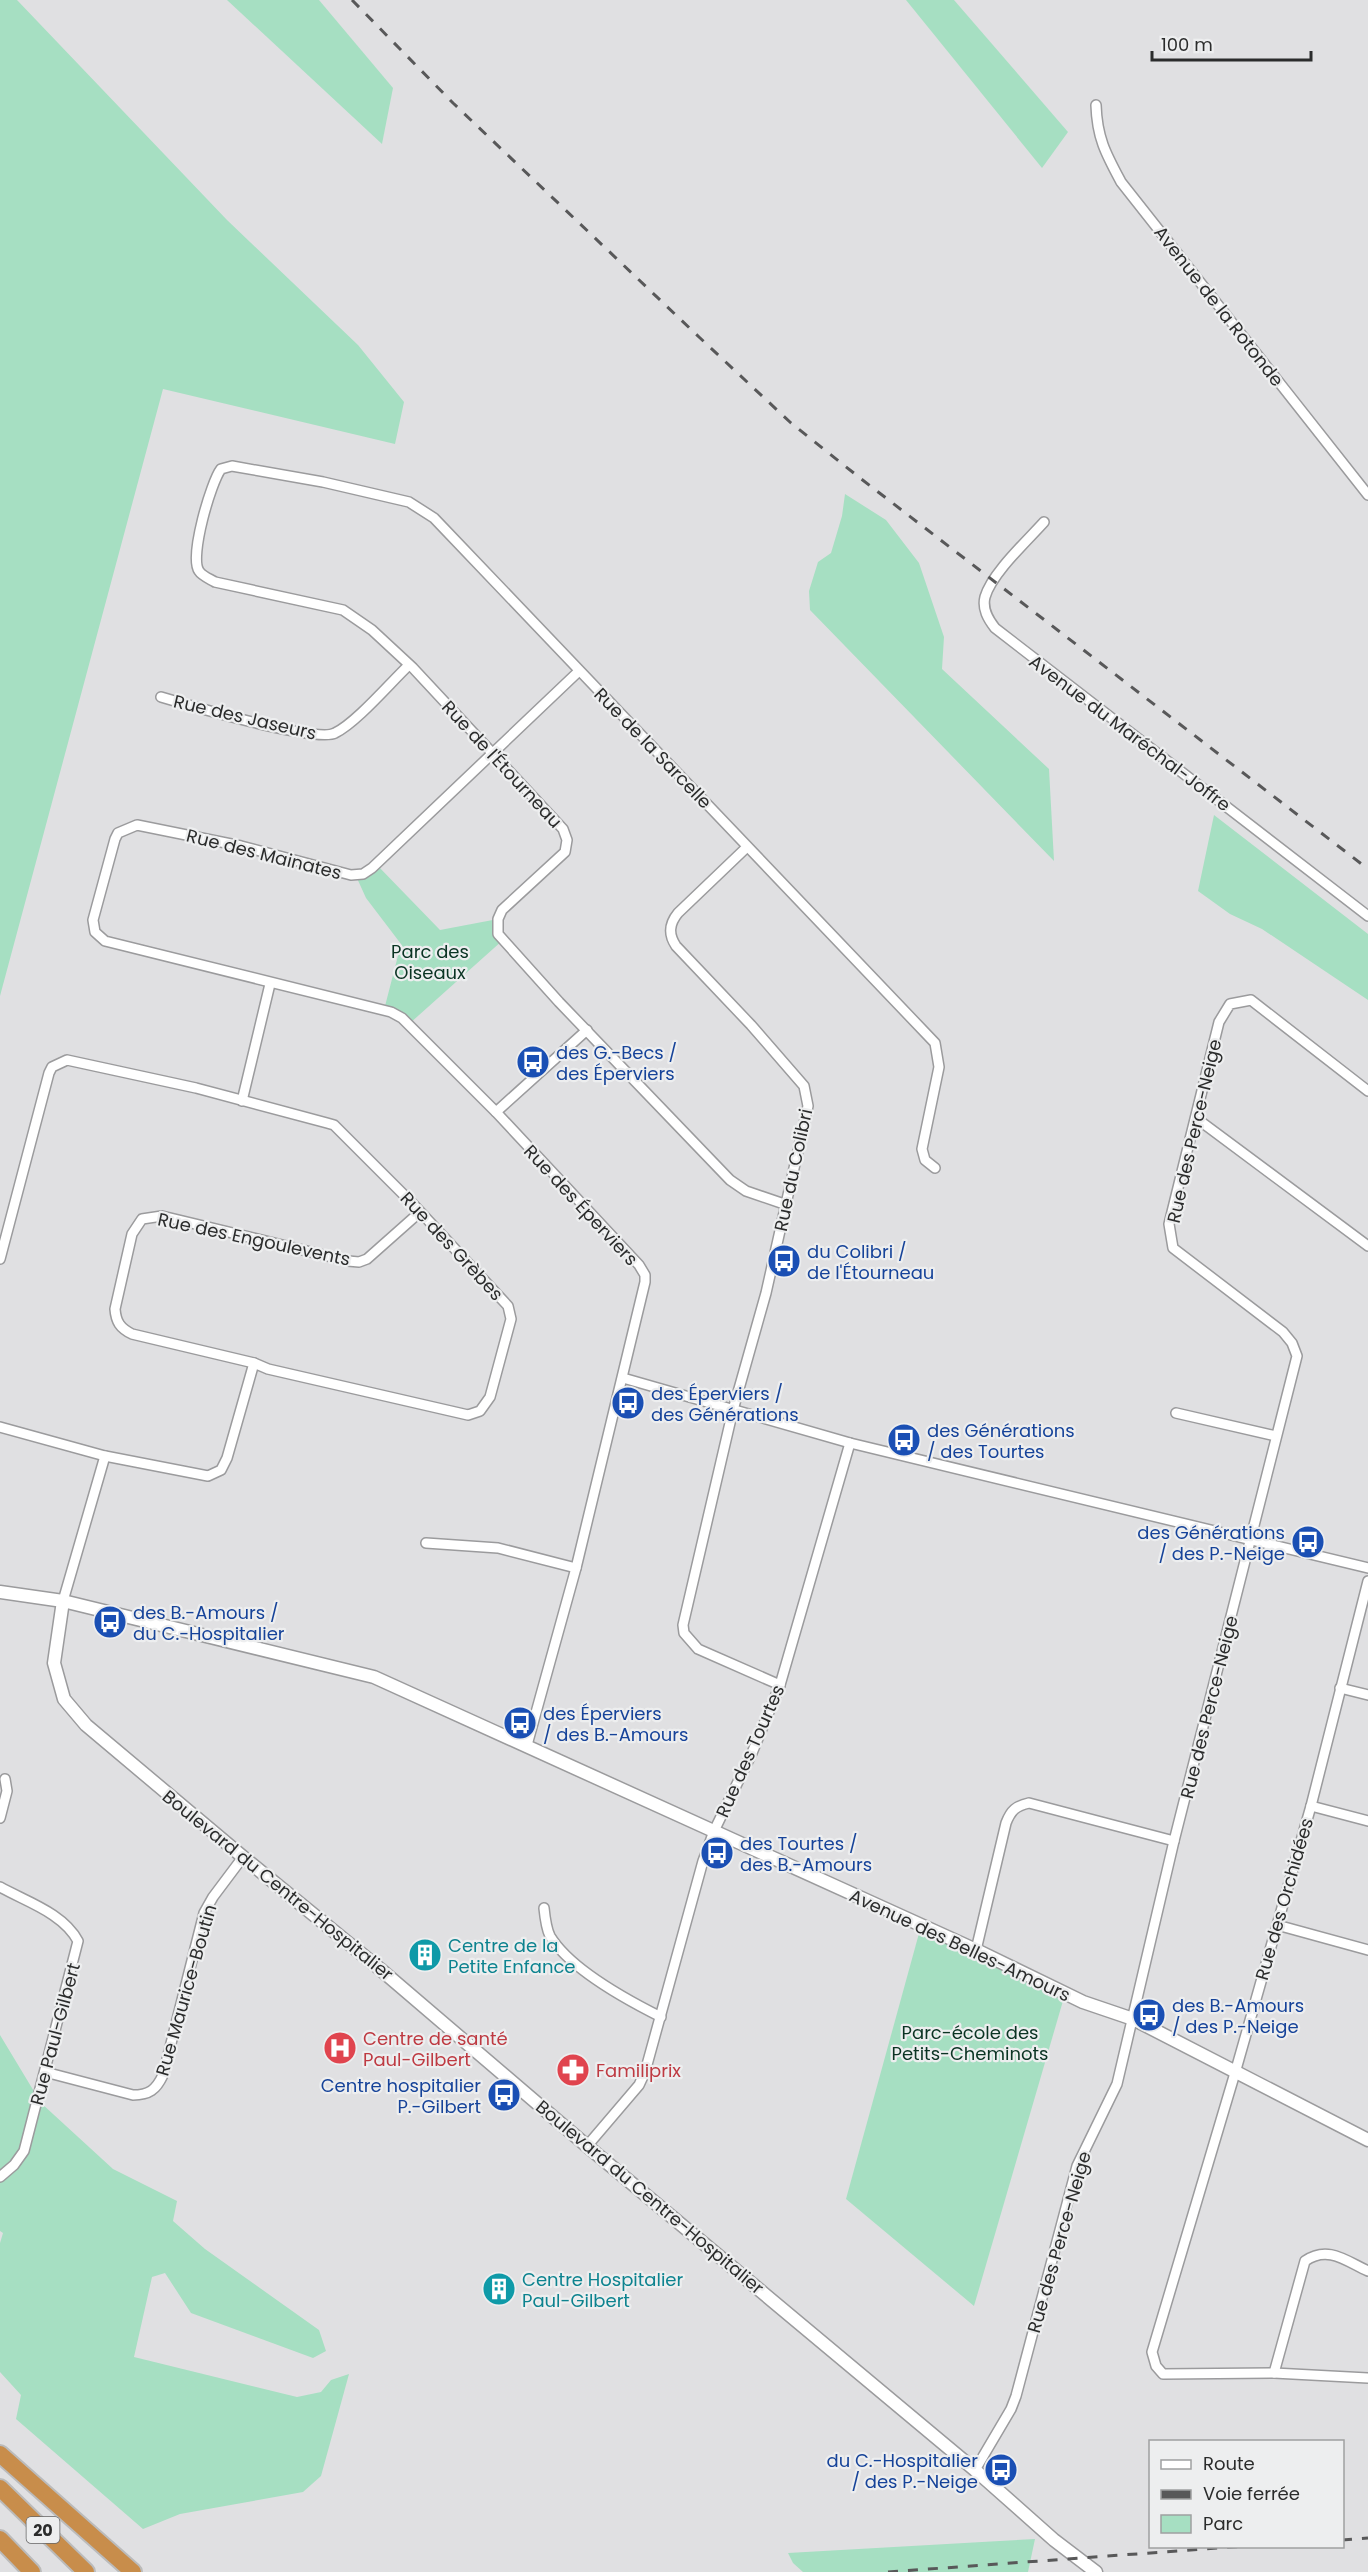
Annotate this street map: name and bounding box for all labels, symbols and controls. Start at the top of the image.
scale bar [1152,24,1311,62]
text: 100 m [1161,32,1213,57]
street label: Avenue de la Rotonde [1148,221,1290,391]
street label: Avenue du Maréchal-Joffre [1024,649,1236,817]
street label: Rue de la Sarcelle [589,682,717,814]
street label: Rue des Jaseurs [171,688,319,746]
street label: Rue de l'Étourneau [436,695,568,833]
street label: Rue des Mainates [184,823,344,885]
park label: Parc des Oiseaux [391,939,469,985]
street label: Rue des Perce-Neige [1161,1037,1227,1225]
place label: des G.-Becs / des Éperviers [556,1040,677,1086]
bus stop icon: des G.-Becs / des Éperviers [515,1044,551,1080]
street label: Rue du Colibri [768,1107,818,1233]
street label: Rue des Éperviers [518,1139,644,1271]
street label: Rue des Grèbes [395,1186,509,1306]
street label: Rue des Engoulevents [155,1206,353,1272]
place label: du Colibri / de l'Étourneau [807,1239,934,1285]
bus stop icon: du Colibri / de l'Étourneau [766,1243,802,1279]
place label: des Éperviers / des Générations [651,1381,799,1427]
bus stop icon: des Éperviers / des Générations [610,1385,646,1421]
place label: des Générations / des Tourtes [927,1418,1075,1464]
bus stop icon: des Générations / des Tourtes [886,1422,922,1458]
place label: des Générations / des P.-Neige [1137,1520,1285,1566]
bus stop icon: des Générations / des P.-Neige [1290,1524,1326,1560]
place label: des B.-Amours / du C.-Hospitalier [133,1600,285,1646]
bus stop icon: des B.-Amours / du C.-Hospitalier [92,1604,128,1640]
street label: Rue des Perce-Neige [1174,1613,1244,1801]
street label: Rue des Tourtes [710,1681,790,1821]
place label: des Éperviers / des B.-Amours [543,1701,688,1747]
bus stop icon: des Éperviers / des B.-Amours [502,1705,538,1741]
street label: Boulevard du Centre-Hospitalier [157,1784,399,1986]
street label: Rue des Orchidées [1249,1815,1319,1983]
place label: des Tourtes / des B.-Amours [740,1831,872,1877]
bus stop icon: des Tourtes / des B.-Amours [699,1835,735,1871]
street label: Avenue des Belles-Amours [845,1883,1075,2007]
street label: Rue Maurice-Boutin [150,1901,222,2079]
place label: Centre de la Petite Enfance [448,1933,576,1979]
building icon: Centre de la Petite Enfance [407,1937,443,1973]
street label: Rue Paul-Gilbert [24,1960,86,2108]
place label: des B.-Amours / des P.-Neige [1172,1993,1304,2039]
bus stop icon: des B.-Amours / des P.-Neige [1131,1997,1167,2033]
park label: Parc-école des Petits-Cheminots [892,2020,1048,2066]
place label: Centre de santé Paul-Gilbert [363,2026,508,2072]
hospital icon: Centre de santé Paul-Gilbert [322,2030,358,2066]
pharmacy icon: Familiprix [555,2052,591,2088]
place label: Familiprix [596,2058,681,2083]
place label: Centre hospitalier P.-Gilbert [321,2073,481,2119]
bus stop icon: Centre hospitalier P.-Gilbert [486,2077,522,2113]
street label: Boulevard du Centre-Hospitalier [531,2094,769,2300]
street label: Rue des Perce-Neige [1021,2148,1097,2336]
place label: Centre Hospitalier Paul-Gilbert [522,2267,684,2313]
building icon: Centre Hospitalier Paul-Gilbert [481,2271,517,2307]
legend [1149,2440,1344,2548]
place label: du C.-Hospitalier / des P.-Neige [826,2448,978,2494]
text: Route [1203,2451,1255,2476]
bus stop icon: du C.-Hospitalier / des P.-Neige [983,2452,1019,2488]
text: Voie ferrée [1203,2481,1300,2506]
text: Parc [1203,2511,1243,2536]
road number: 20 [26,2517,60,2543]

